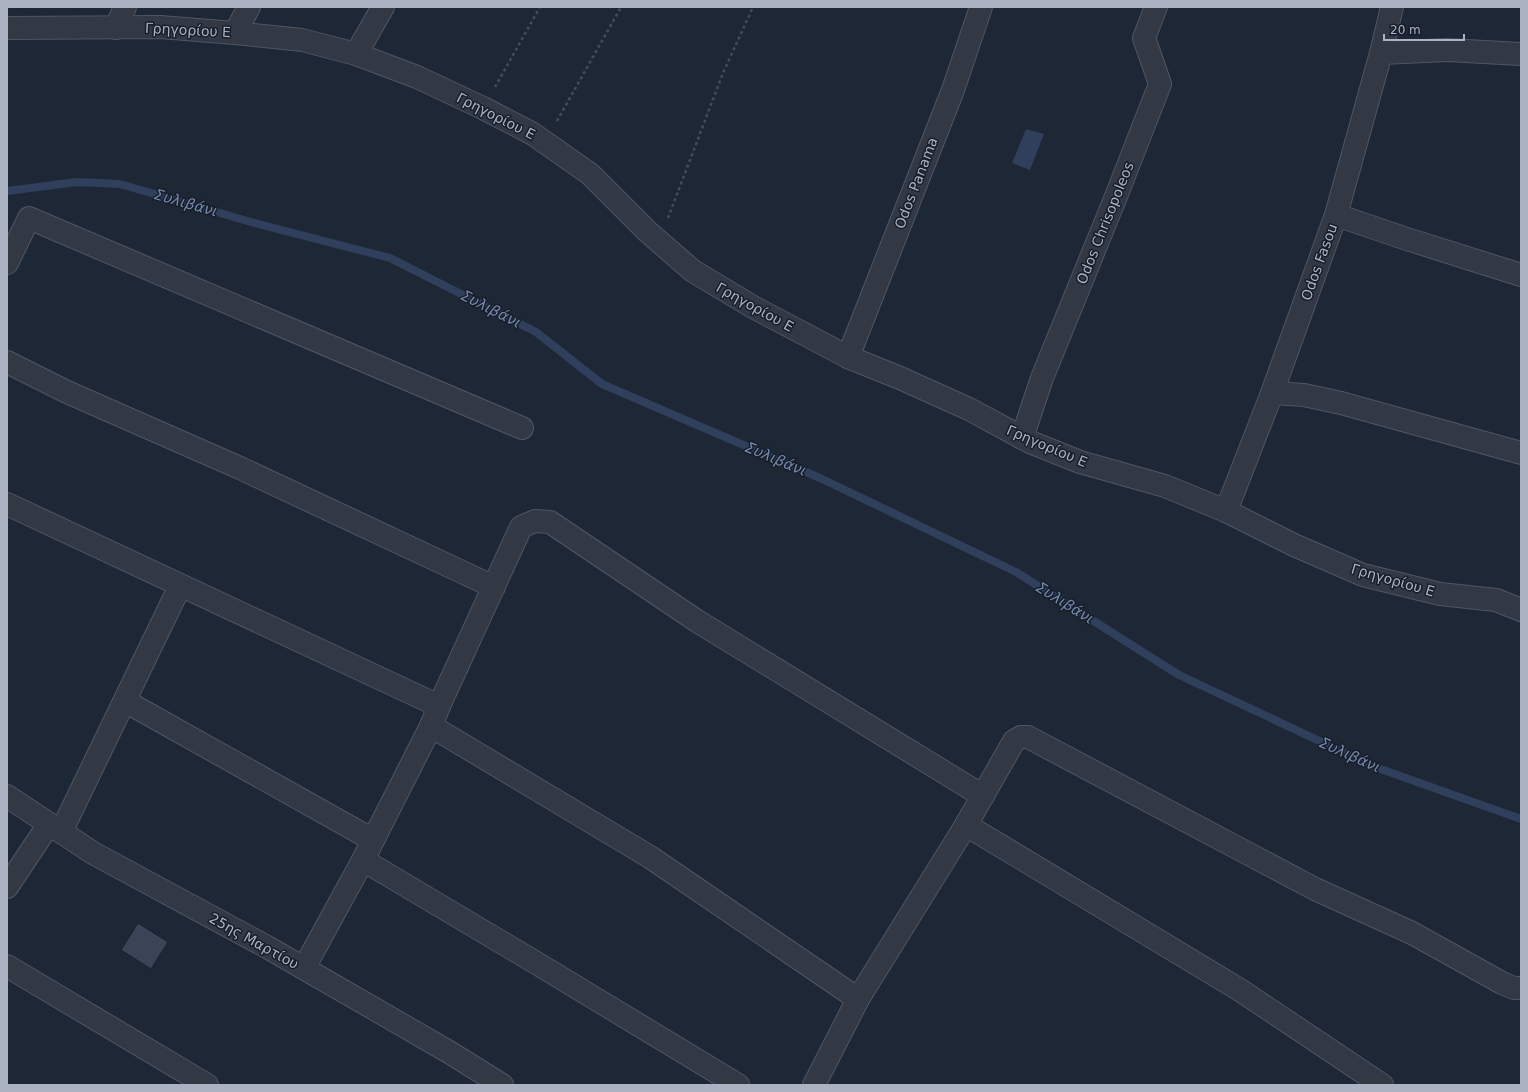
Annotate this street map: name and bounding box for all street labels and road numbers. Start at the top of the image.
street label: Γρηγορίου Ε [145,20,231,40]
street label: Γρηγορίου Ε [454,89,538,143]
street label: Odos Panama [891,135,941,231]
street label: Odos Chrisopoleos [1073,160,1137,286]
street label: Odos Fasou [1298,222,1340,302]
street label: Γρηγορίου Ε [714,279,796,335]
street label: Γρηγορίου Ε [1004,422,1090,470]
street label: Γρηγορίου Ε [1349,560,1437,600]
street label: 25ης Μαρτίου [207,910,301,972]

